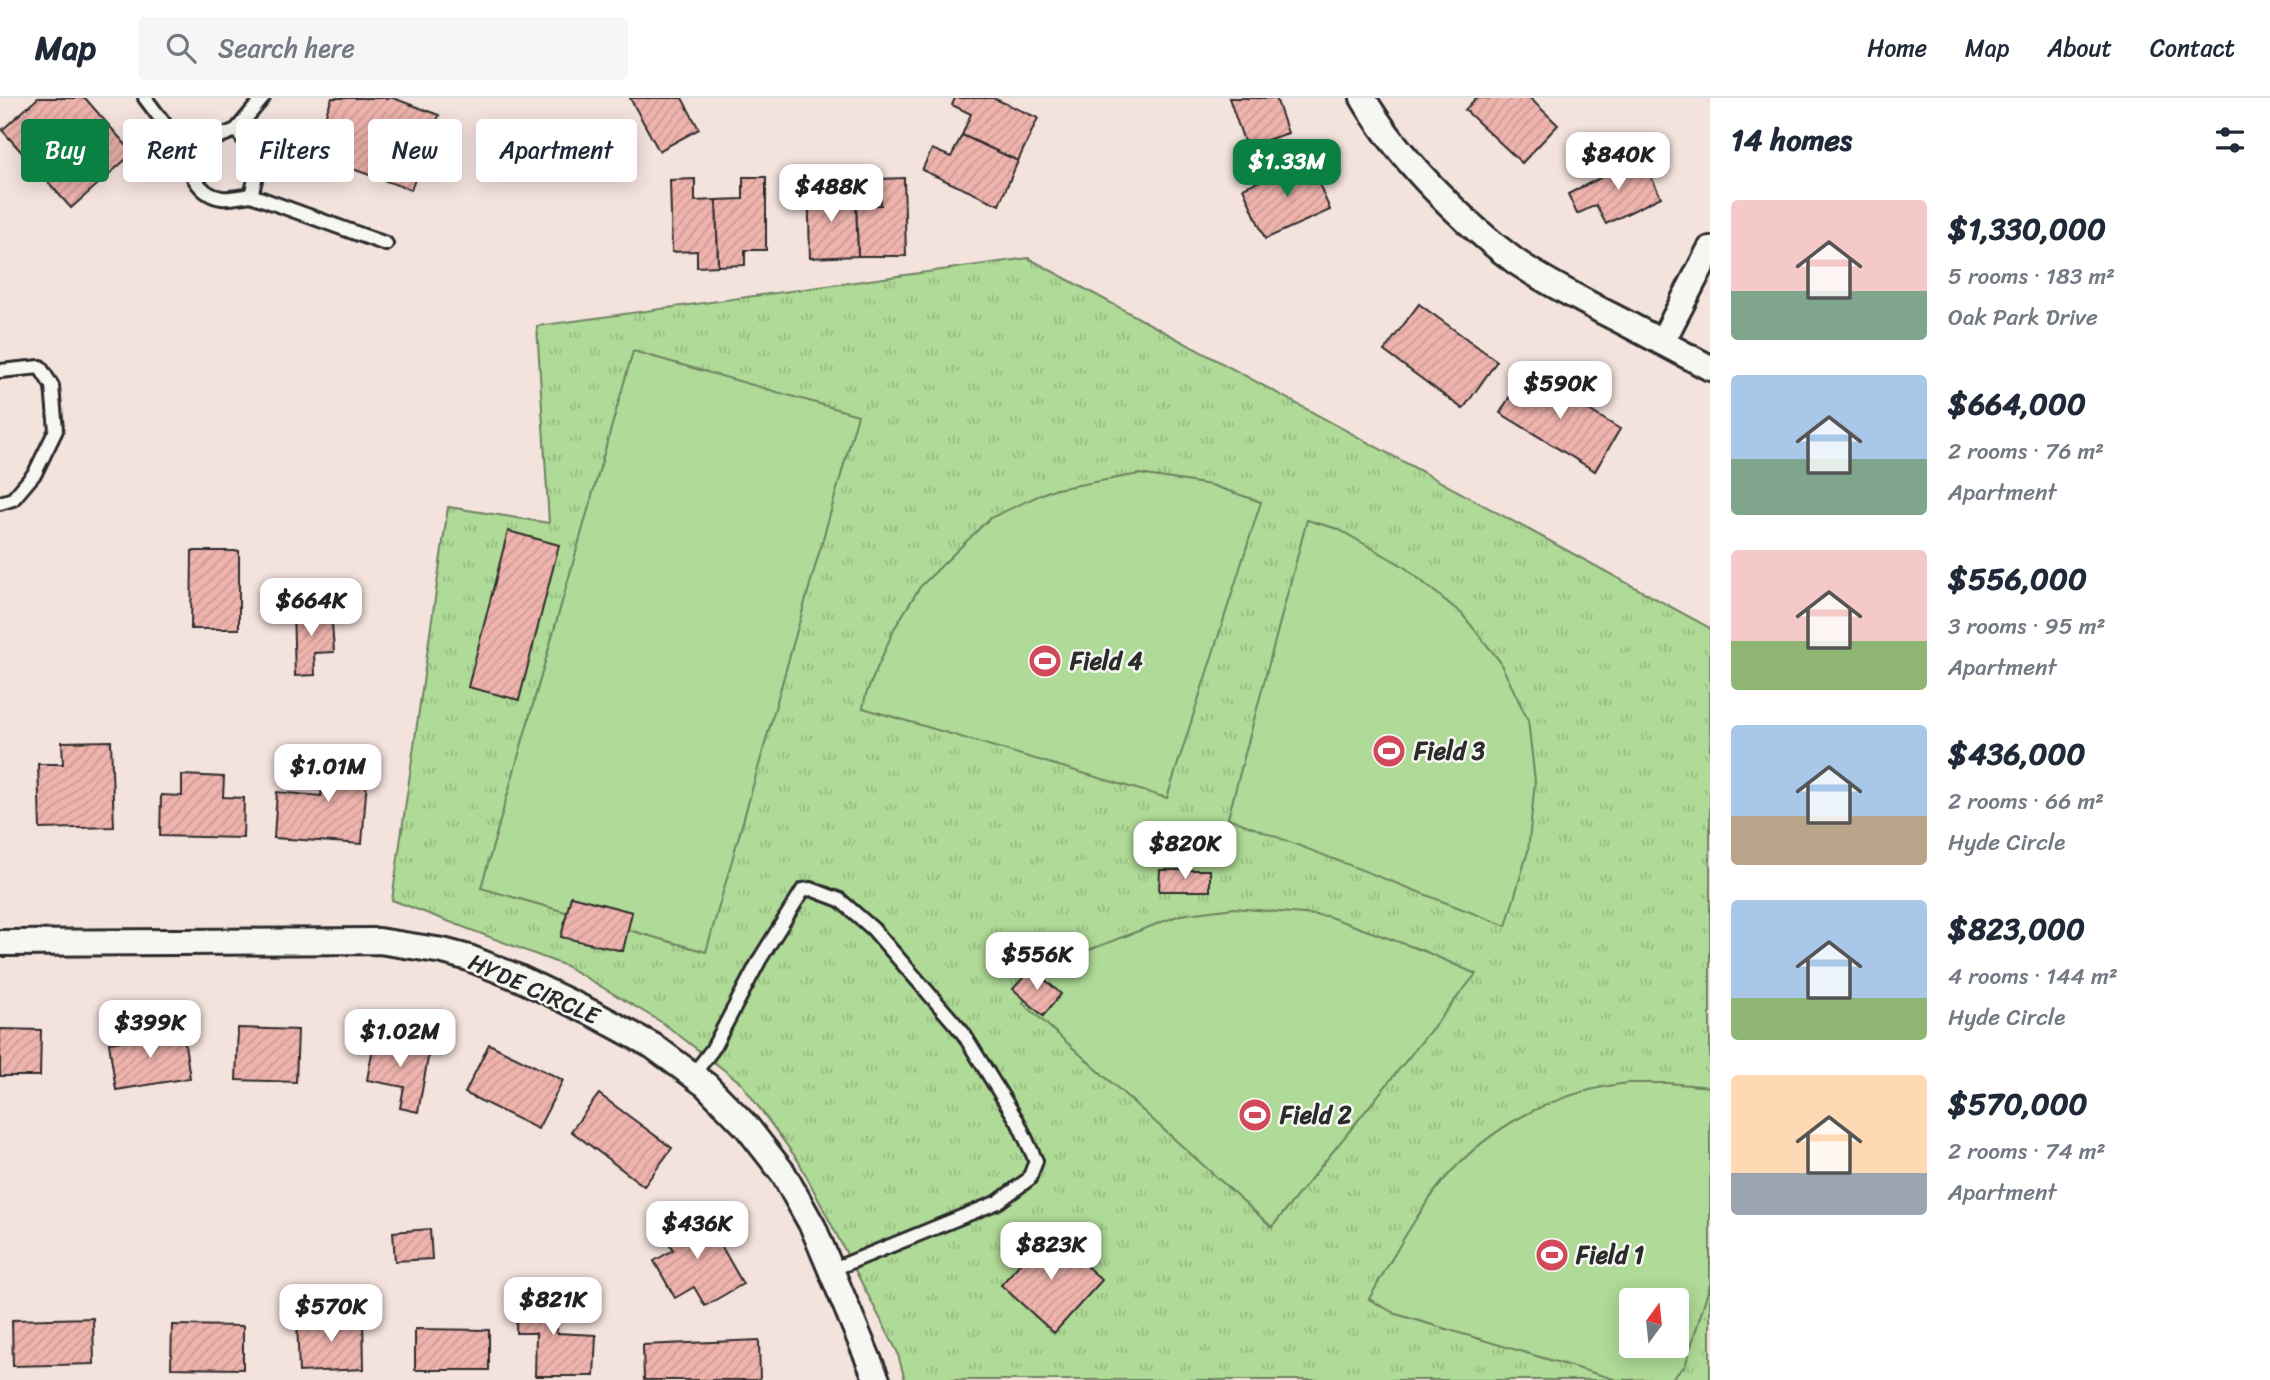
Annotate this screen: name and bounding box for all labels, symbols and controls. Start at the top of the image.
search box [138,17,628,80]
text: Map [35,19,96,77]
text: Search here [218,25,355,71]
text: Home [1867,27,1927,69]
text: Map [1965,27,2009,69]
text: About [2047,27,2112,69]
text: Contact [2150,27,2235,69]
icon: search [162,29,200,67]
text: 14 homes [1731,113,1852,167]
chip: Buy [21,119,109,182]
chip: Rent [123,119,222,182]
chip: Filters [236,119,354,182]
chip: New [368,119,462,182]
chip: Apartment [476,119,637,182]
icon: filters [2211,121,2249,159]
pin: $840K [1569,132,1667,192]
text: $840K [1582,134,1654,175]
pin: $1.33M [1230,140,1344,199]
text: $1.33M [1249,141,1325,182]
pin: $488K [782,164,880,224]
text: $488K [795,166,867,207]
text: $1,330,000 [1948,202,2106,256]
icon: home [1787,228,1871,312]
text: 5 rooms · 183 m² [1948,256,2115,297]
text: Oak Park Drive [1948,297,2098,338]
pin: $590K [1511,362,1609,421]
text: $590K [1524,363,1596,404]
text: $664,000 [1948,377,2086,431]
icon: home [1787,403,1871,487]
text: 2 rooms · 76 m² [1948,431,2104,472]
text: Apartment [1948,472,2057,513]
text: $556,000 [1948,552,2087,606]
pin: $664K [262,578,360,638]
icon: home [1787,578,1871,662]
text: $664K [276,580,346,621]
text: 3 rooms · 95 m² [1948,606,2105,647]
place label: Field 4 [1069,640,1143,682]
sports icon: Field 4 [1026,642,1064,680]
text: Apartment [1948,647,2057,688]
text: $436,000 [1948,727,2085,781]
place label: Field 3 [1413,730,1486,772]
sports icon: Field 3 [1370,732,1408,770]
pin: $1.01M [271,744,385,804]
text: $1.01M [290,746,366,787]
icon: home [1787,753,1871,837]
text: 2 rooms · 66 m² [1948,781,2104,822]
pin: $820K [1136,822,1234,881]
text: Hyde Circle [1948,822,2065,863]
text: $820K [1149,823,1221,864]
text: $823,000 [1948,902,2085,956]
icon: home [1787,928,1871,1012]
pin: $556K [988,932,1086,992]
text: $556K [1002,934,1072,975]
street label: HYDE CIRCLE [462,941,608,1037]
text: 4 rooms · 144 m² [1948,956,2118,997]
text: Hyde Circle [1948,997,2065,1038]
pin: $399K [101,1000,199,1060]
text: $399K [115,1002,185,1043]
pin: $1.02M [343,1010,457,1069]
text: $1.02M [361,1011,439,1052]
text: $570,000 [1948,1077,2088,1131]
place label: Field 2 [1279,1094,1352,1136]
sports icon: Field 2 [1236,1096,1274,1134]
icon: home [1787,1103,1871,1187]
text: 2 rooms · 74 m² [1948,1131,2105,1172]
text: Apartment [1948,1172,2057,1213]
pin: $436K [648,1202,746,1261]
text: $436K [662,1203,732,1244]
pin: $823K [1002,1222,1100,1282]
text: $823K [1016,1224,1086,1265]
place label: Field 1 [1575,1234,1644,1276]
sports icon: Field 1 [1533,1236,1571,1274]
pin: $821K [504,1278,602,1337]
text: $821K [520,1279,586,1320]
pin: $570K [282,1284,380,1344]
text: $570K [295,1286,367,1327]
north arrow [1619,1288,1689,1358]
map controls [1619,1288,1689,1358]

